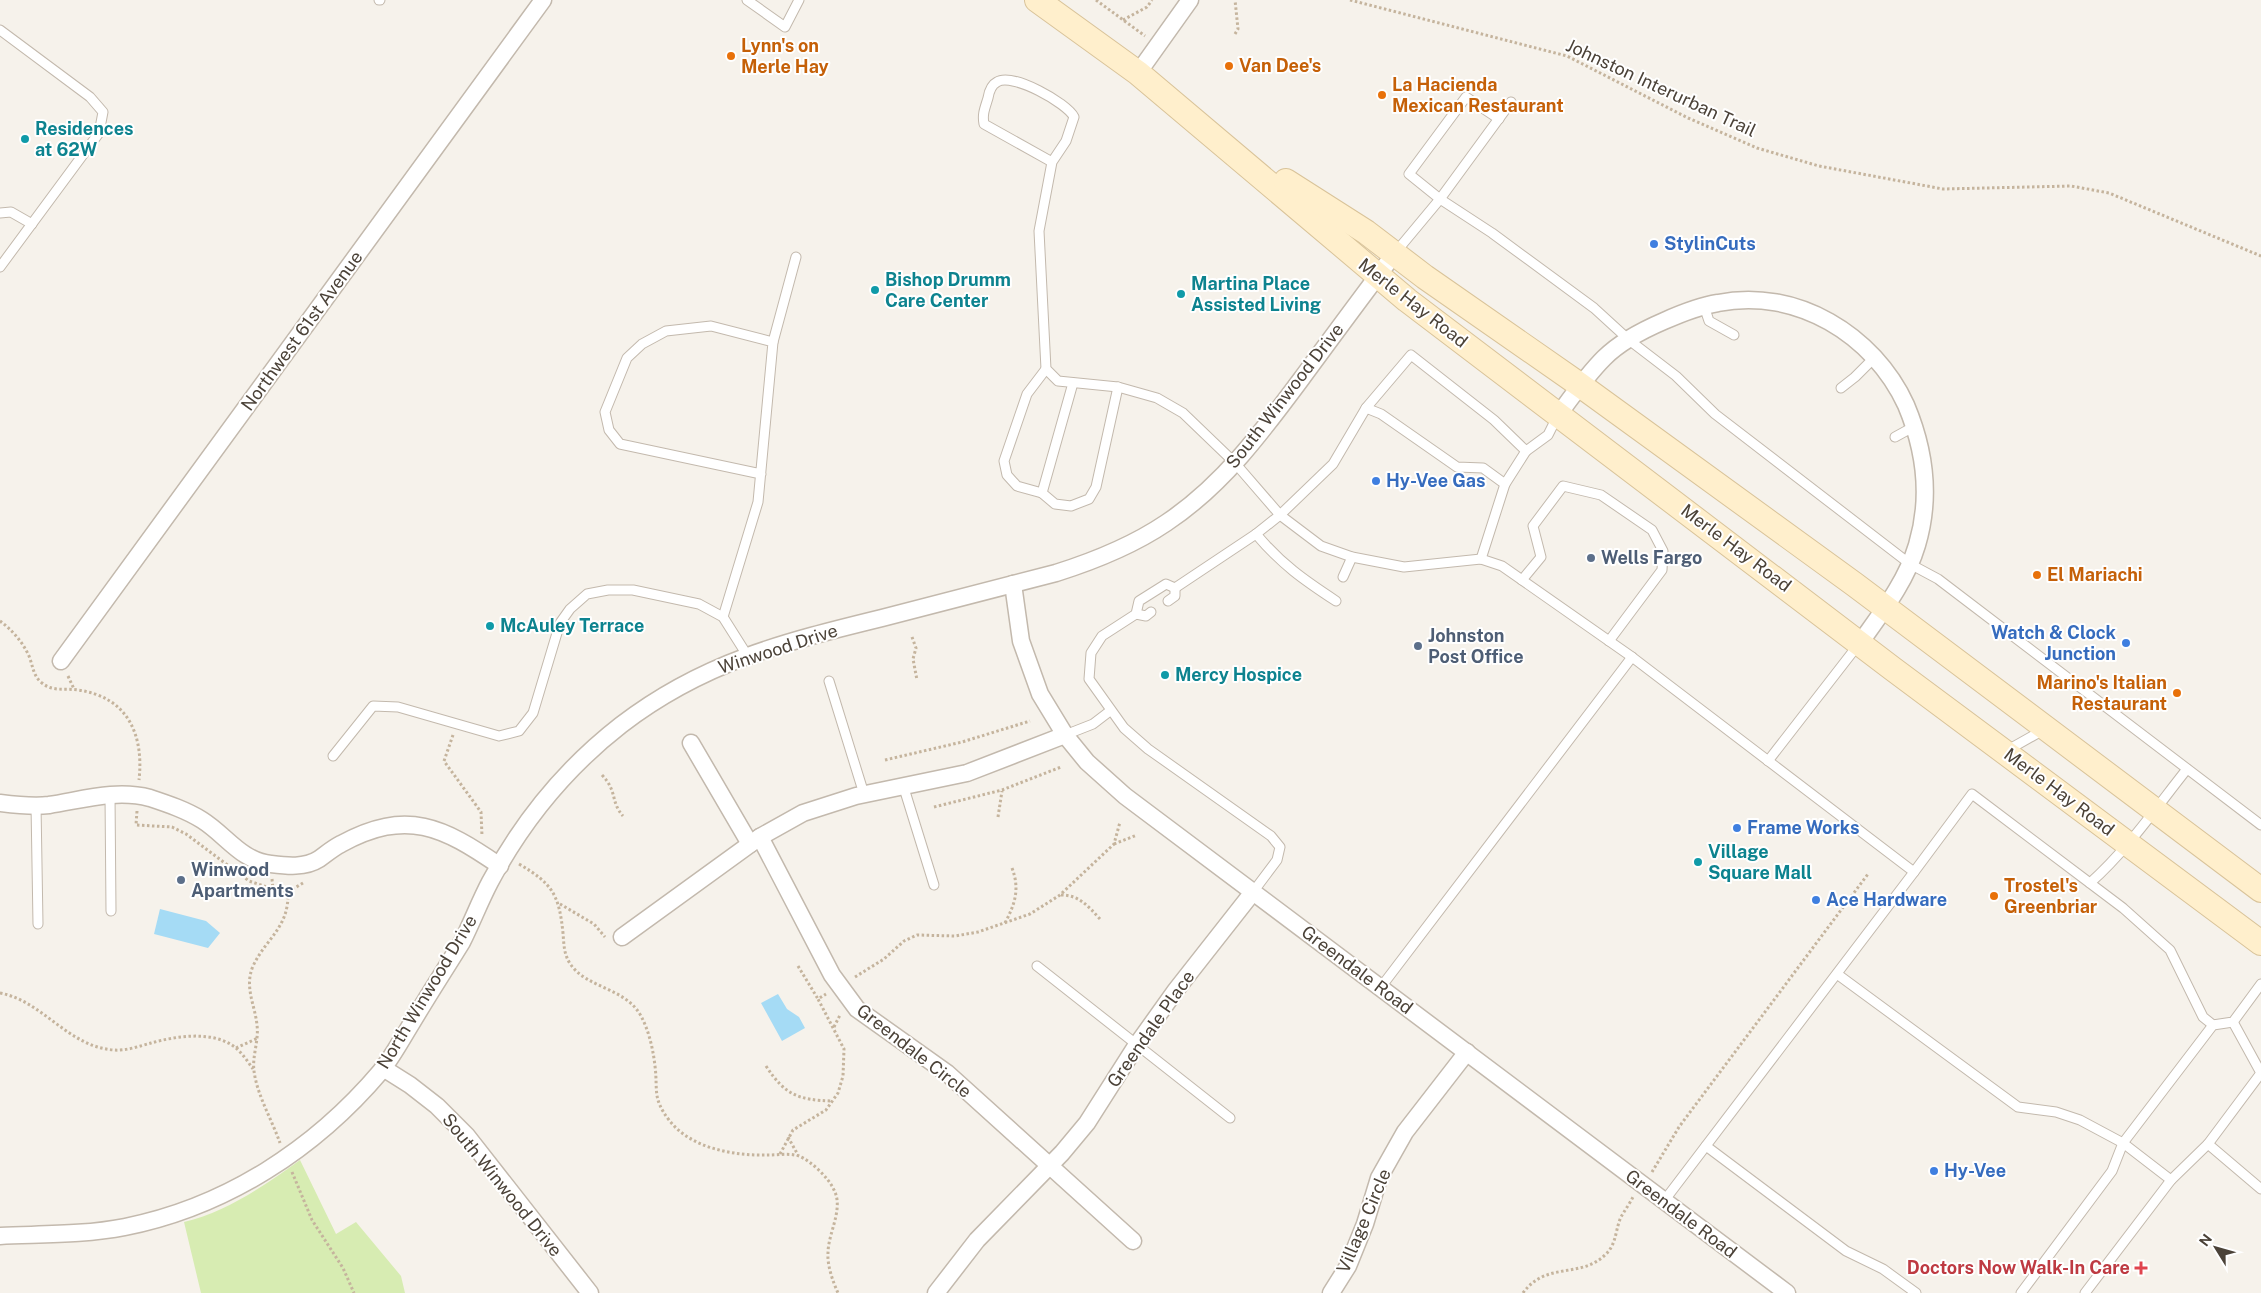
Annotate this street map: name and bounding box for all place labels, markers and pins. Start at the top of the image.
place label: Lynn's on Merle Hay [741,35,829,77]
marker: Lynn's on Merle Hay [725,50,737,62]
place label: Van Dee's [1239,55,1321,76]
marker: Van Dee's [1223,60,1235,72]
place label: La Hacienda Mexican Restaurant [1392,74,1564,116]
marker: La Hacienda Mexican Restaurant [1376,89,1388,101]
place label: Residences at 62W [35,118,134,160]
marker: Residences at 62W [19,133,31,145]
place label: StylinCuts [1664,233,1756,254]
marker: StylinCuts [1648,238,1660,250]
place label: Bishop Drumm Care Center [885,269,1011,311]
place label: Martina Place Assisted Living [1191,273,1321,315]
marker: Bishop Drumm Care Center [869,284,881,296]
marker: Martina Place Assisted Living [1175,288,1187,300]
place label: Hy-Vee Gas [1386,470,1485,491]
marker: Hy-Vee Gas [1370,475,1382,487]
place label: Wells Fargo [1601,547,1702,568]
marker: Wells Fargo [1585,552,1597,564]
place label: El Mariachi [2047,564,2143,585]
marker: El Mariachi [2031,569,2043,581]
place label: McAuley Terrace [500,615,644,636]
marker: McAuley Terrace [484,620,496,632]
place label: Watch & Clock Junction [1991,622,2117,664]
place label: Johnston Post Office [1428,625,1524,667]
marker: Watch & Clock Junction [2120,637,2132,649]
marker: Johnston Post Office [1412,640,1424,652]
place label: Mercy Hospice [1175,664,1302,685]
marker: Mercy Hospice [1159,669,1171,681]
place label: Marino's Italian Restaurant [2037,672,2167,714]
marker: Marino's Italian Restaurant [2171,687,2183,699]
place label: Frame Works [1747,817,1859,838]
marker: Frame Works [1731,822,1743,834]
place label: Village Square Mall [1708,841,1812,883]
marker: Village Square Mall [1692,856,1704,868]
place label: Winwood Apartments [191,859,294,901]
marker: Winwood Apartments [175,874,187,886]
place label: Trostel's Greenbriar [2004,875,2098,917]
place label: Ace Hardware [1826,889,1947,910]
marker: Trostel's Greenbriar [1988,890,2000,902]
marker: Ace Hardware [1810,894,1822,906]
place label: Hy-Vee [1944,1160,2006,1181]
marker: Hy-Vee [1928,1165,1940,1177]
place label: Doctors Now Walk-In Care [1907,1257,2130,1278]
marker: Doctors Now Walk-In Care [2134,1261,2148,1275]

